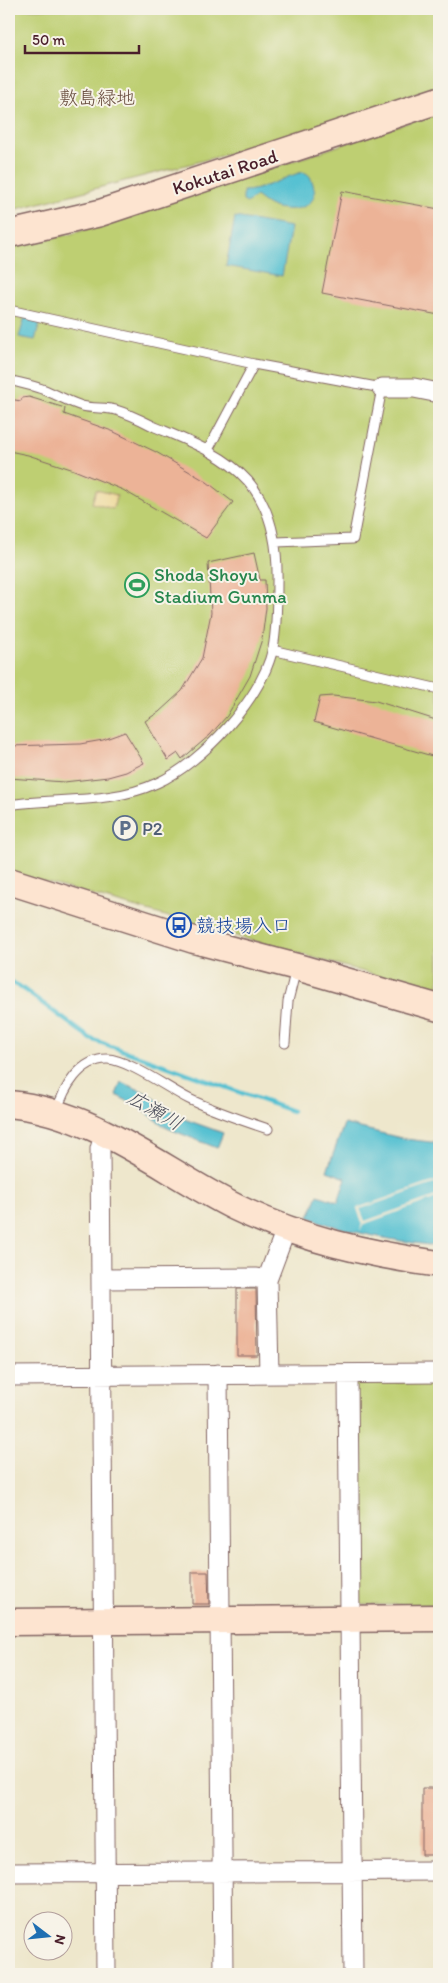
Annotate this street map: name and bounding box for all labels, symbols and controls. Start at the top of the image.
scale bar [25,22,139,54]
text: 50 m [32,31,65,49]
park label: 敷島緑地 [59,86,135,109]
street label: Kokutai Road [169,144,281,200]
place label: Shoda Shoyu Stadium Gunma [154,563,287,608]
sports icon: Shoda Shoyu Stadium Gunma [124,572,150,598]
parking icon: P2 [112,815,138,841]
place label: P2 [142,817,163,840]
bus stop icon: 競技場入口 [166,912,192,938]
place label: 競技場入口 [196,914,291,937]
water label: 広瀬川 [123,1085,187,1135]
north arrow [22,1910,72,1960]
text: N [51,1933,69,1946]

